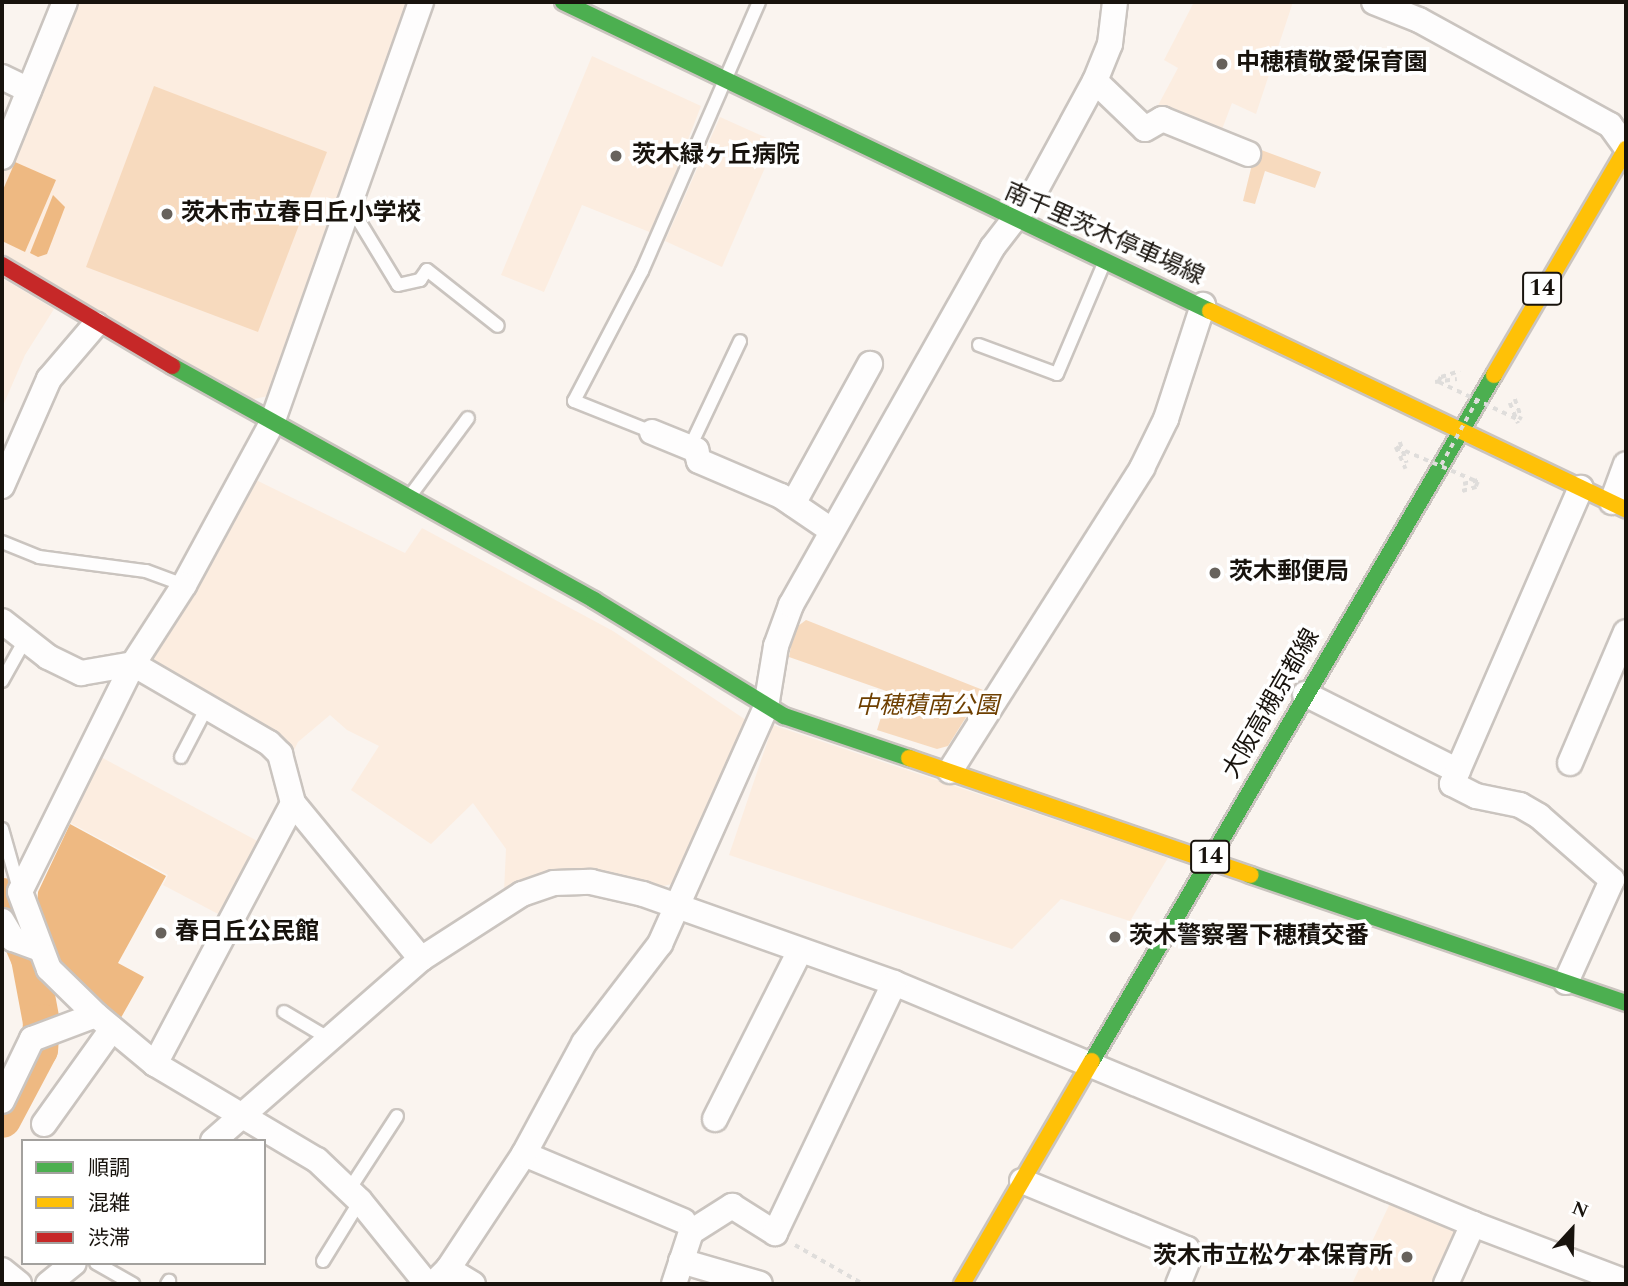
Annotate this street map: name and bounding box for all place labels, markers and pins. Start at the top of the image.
place label: 中穂積敬愛保育園 [1236,50,1428,78]
marker: 中穂積敬愛保育園 [1214,56,1230,72]
place label: 茨木緑ヶ丘病院 [632,142,800,170]
marker: 茨木緑ヶ丘病院 [606,146,626,166]
place label: 茨木市立春日丘小学校 [181,200,421,228]
marker: 茨木市立春日丘小学校 [159,206,175,222]
place label: 茨木郵便局 [1229,559,1349,587]
marker: 茨木郵便局 [1207,565,1223,581]
place label: 春日丘公民館 [175,919,319,947]
place label: 茨木警察署下穂積交番 [1129,923,1369,951]
marker: 春日丘公民館 [153,925,169,941]
marker: 茨木警察署下穂積交番 [1107,929,1123,945]
place label: 茨木市立松ケ本保育所 [1153,1243,1393,1271]
marker: 茨木市立松ケ本保育所 [1399,1249,1415,1265]

